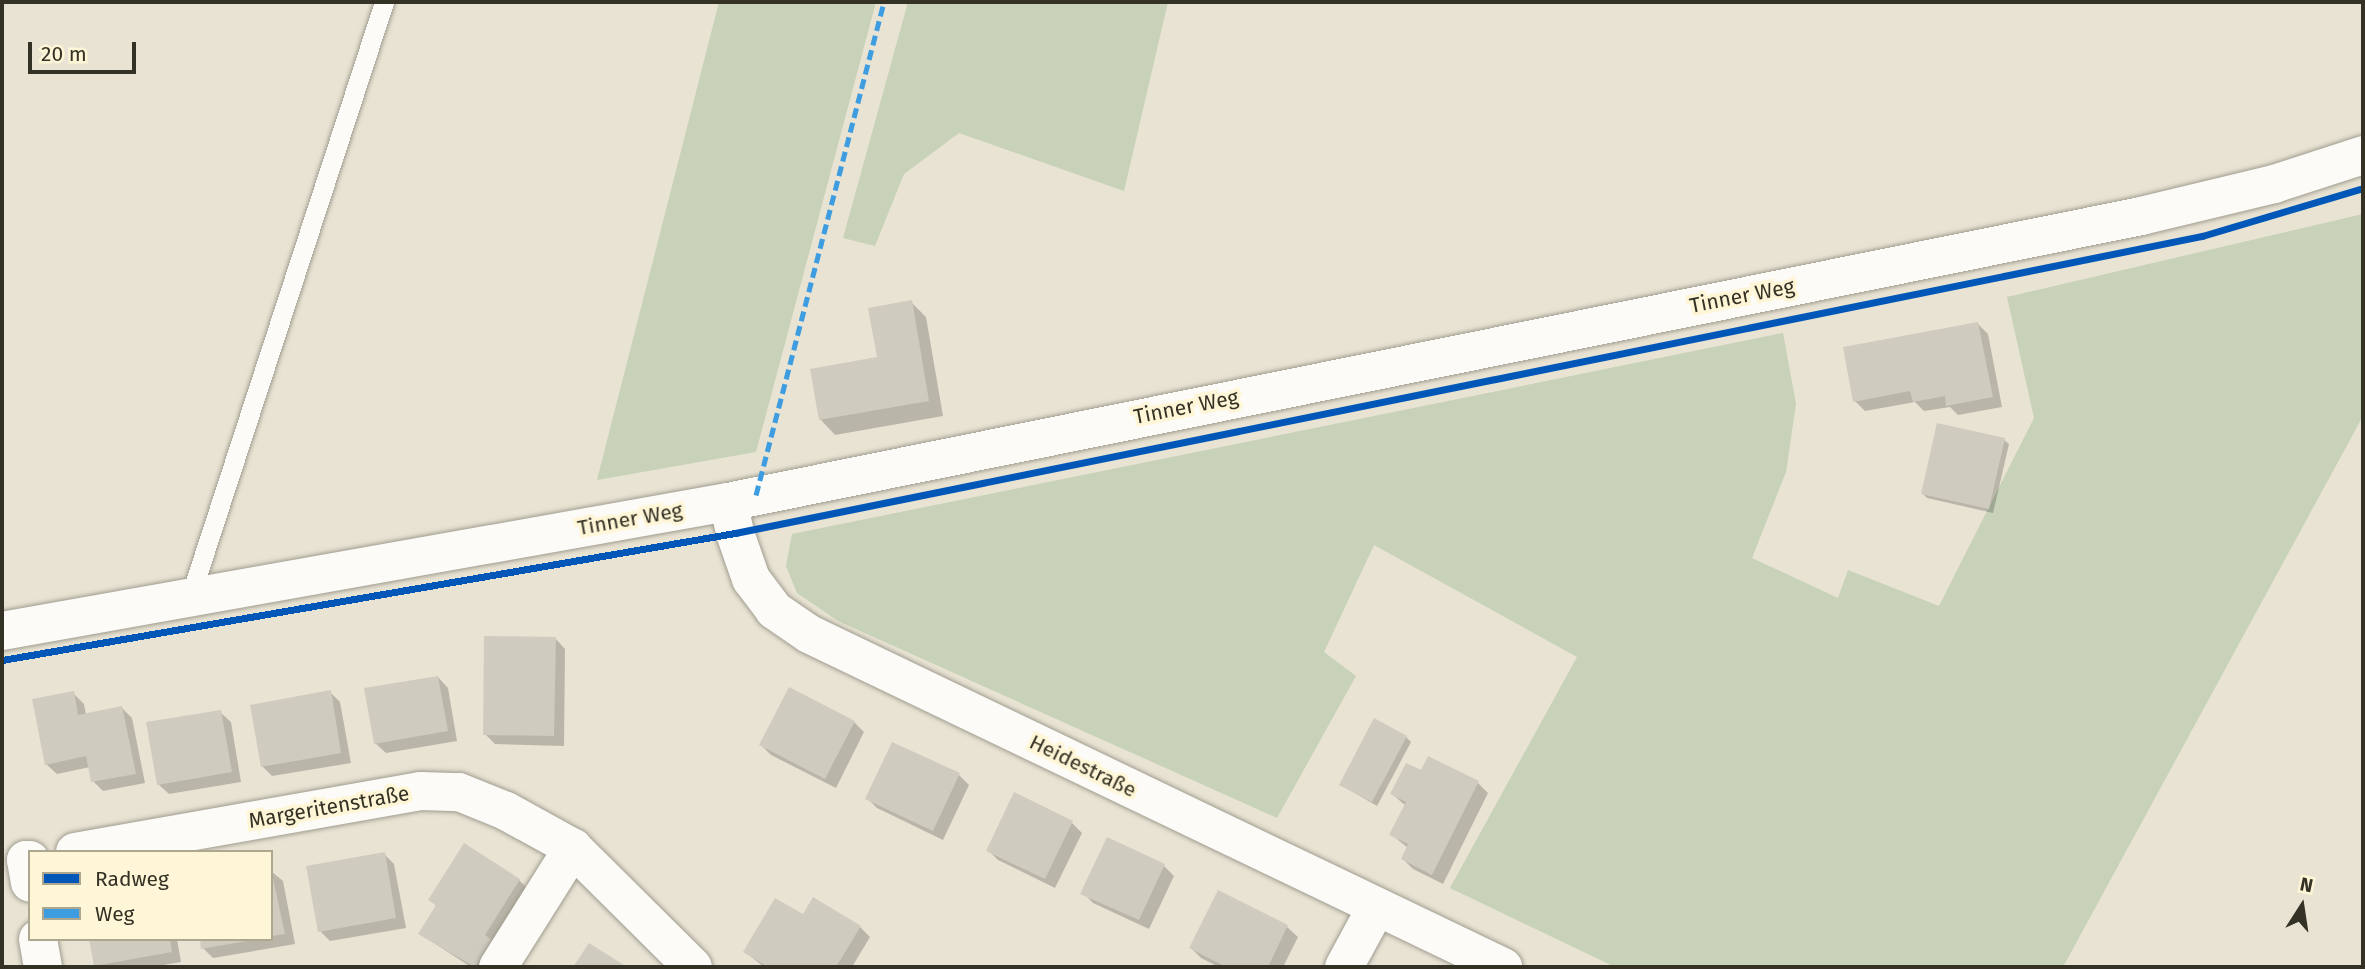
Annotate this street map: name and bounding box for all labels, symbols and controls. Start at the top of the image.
scale bar [32,28,140,72]
text: 20 m [41,41,87,67]
street label: Tinner Weg [1688,274,1796,318]
street label: Tinner Weg [1132,385,1240,429]
street label: Tinner Weg [576,497,684,541]
street label: Heidestraße [1025,729,1141,803]
street label: Margeritenstraße [247,780,411,834]
legend [28,850,273,941]
text: Radweg [95,866,169,892]
north arrow [2267,871,2337,941]
text: N [2298,872,2315,898]
text: Weg [95,901,135,927]

